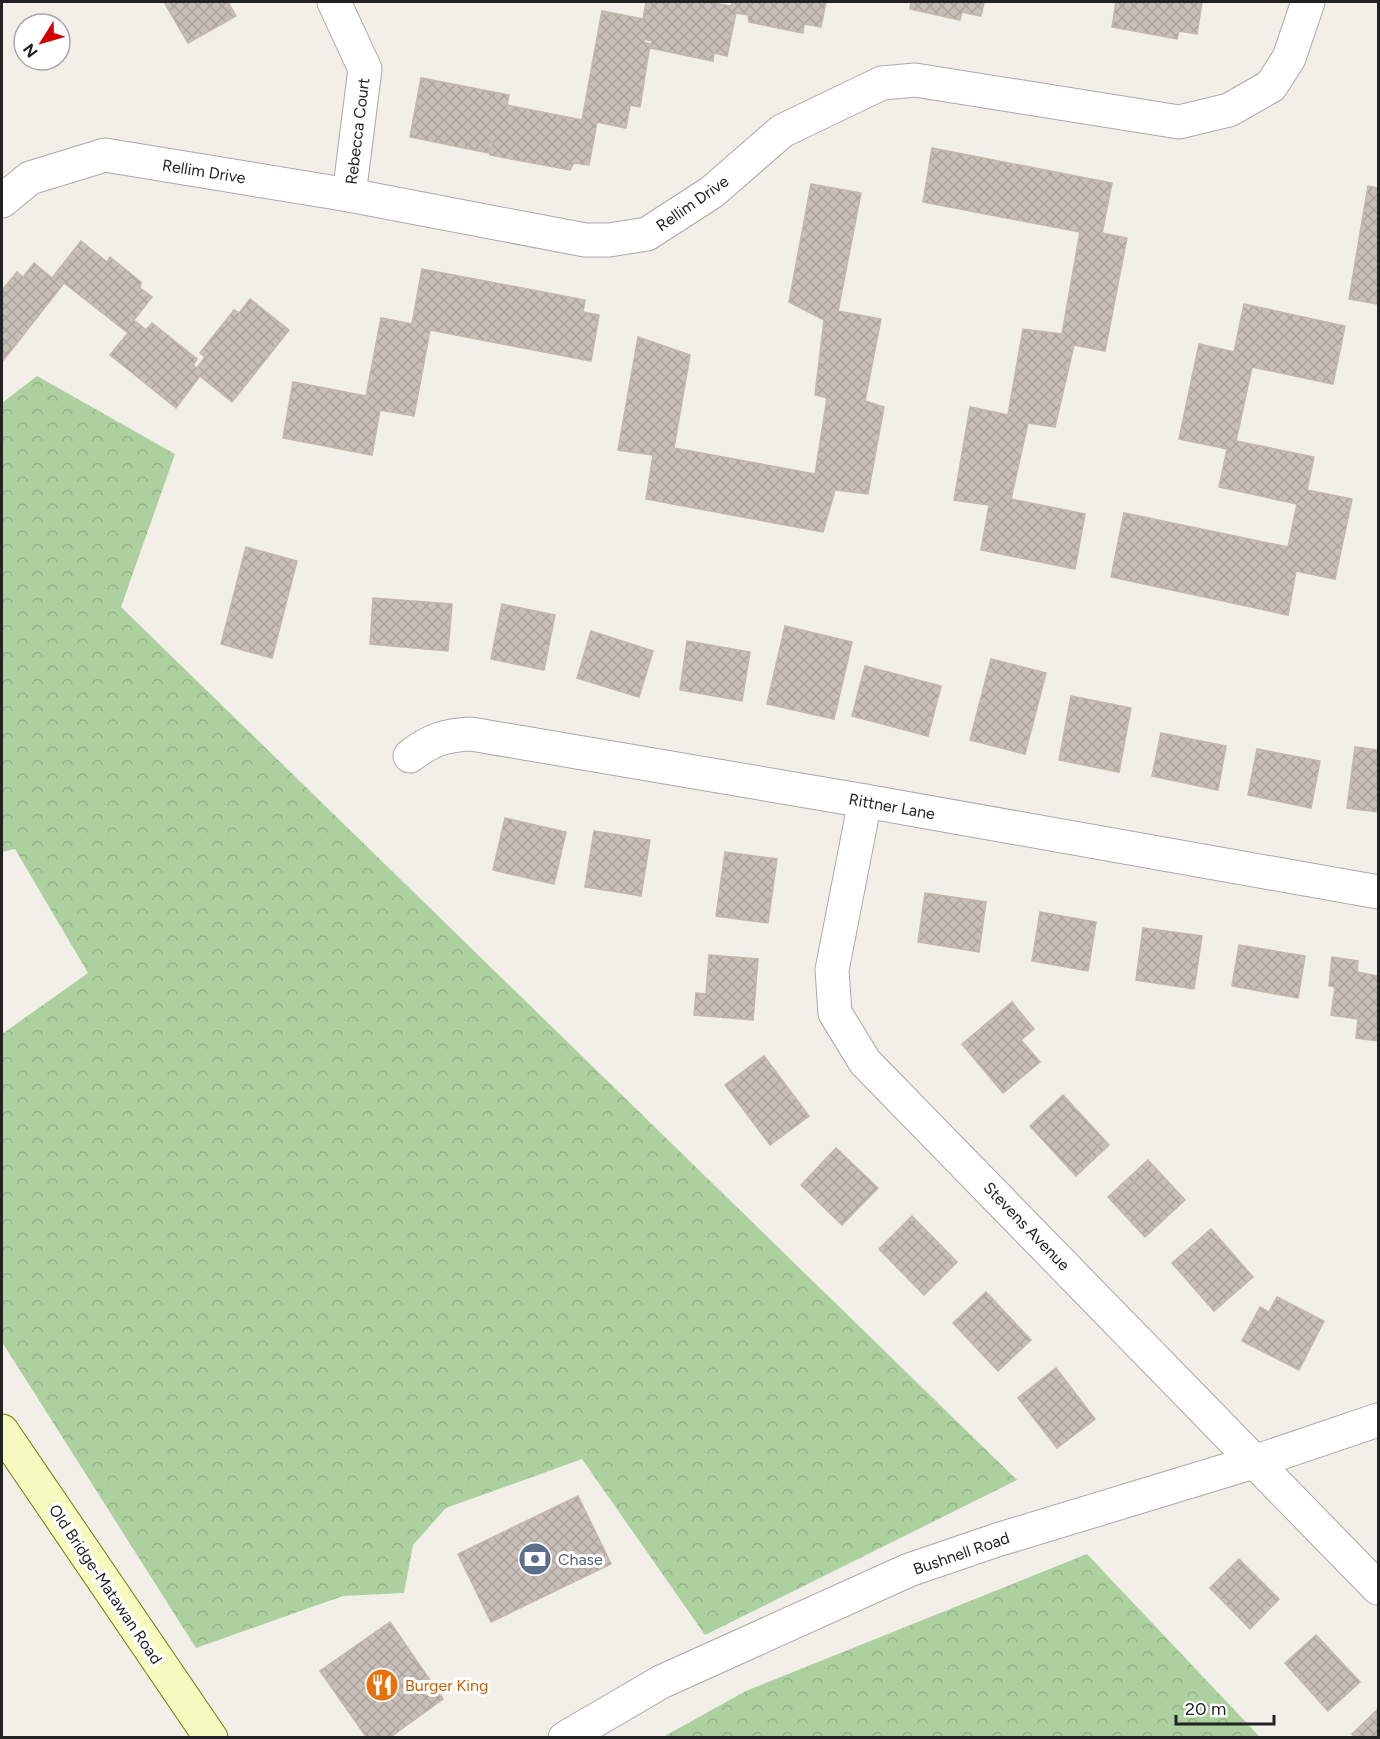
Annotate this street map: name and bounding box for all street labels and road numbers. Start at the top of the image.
street label: Rebecca Court [342,77,373,186]
street label: Rellim Drive [161,156,247,187]
street label: Rellim Drive [652,171,732,235]
street label: Rittner Lane [847,790,937,823]
street label: Stevens Avenue [980,1178,1074,1275]
street label: Old Bridge-Matawan Road [45,1501,166,1668]
street label: Bushnell Road [911,1528,1012,1579]

